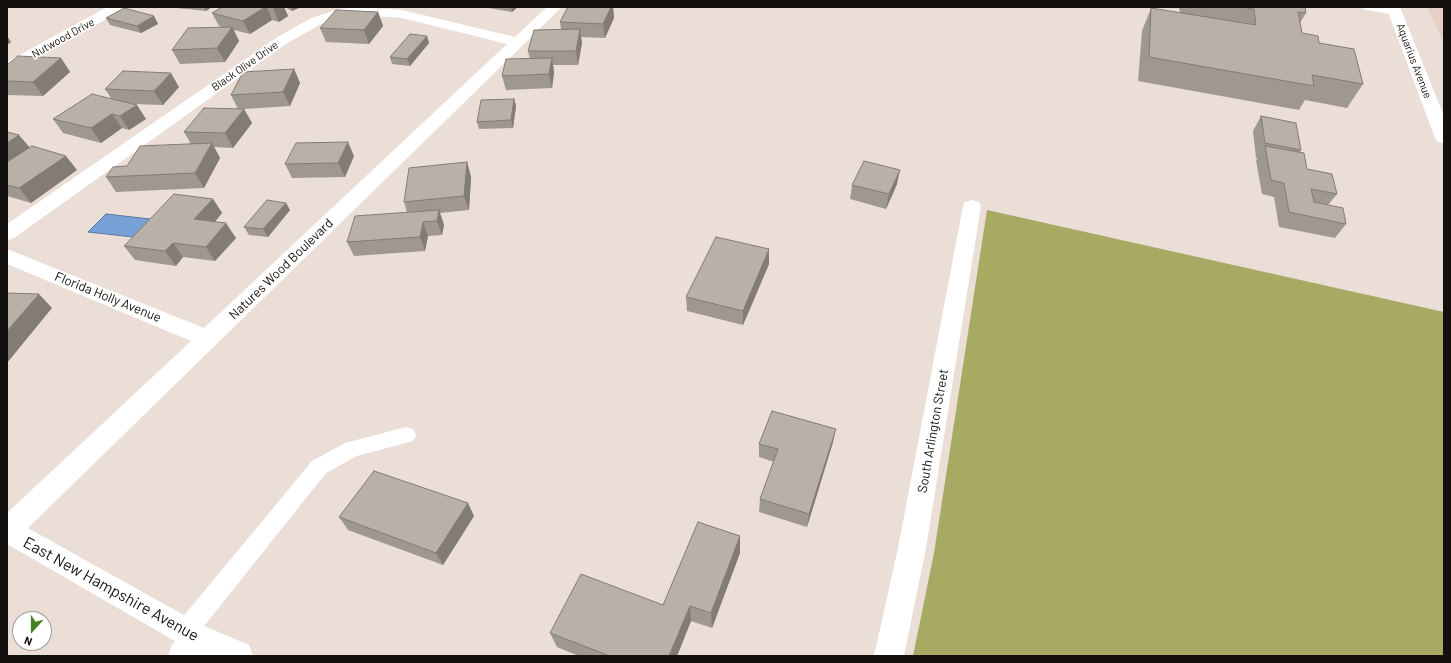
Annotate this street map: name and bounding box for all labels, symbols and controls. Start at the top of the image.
street label: Nutwood Drive [29,15,97,61]
street label: Aquarius Avenue [1394,22,1434,100]
street label: Black Olive Drive [209,38,281,94]
street label: Natures Wood Boulevard [226,215,336,323]
street label: Florida Holly Avenue [53,269,163,325]
street label: South Arlington Street [914,368,952,494]
street label: East New Hampshire Avenue [20,533,202,645]
north arrow [12,611,52,651]

